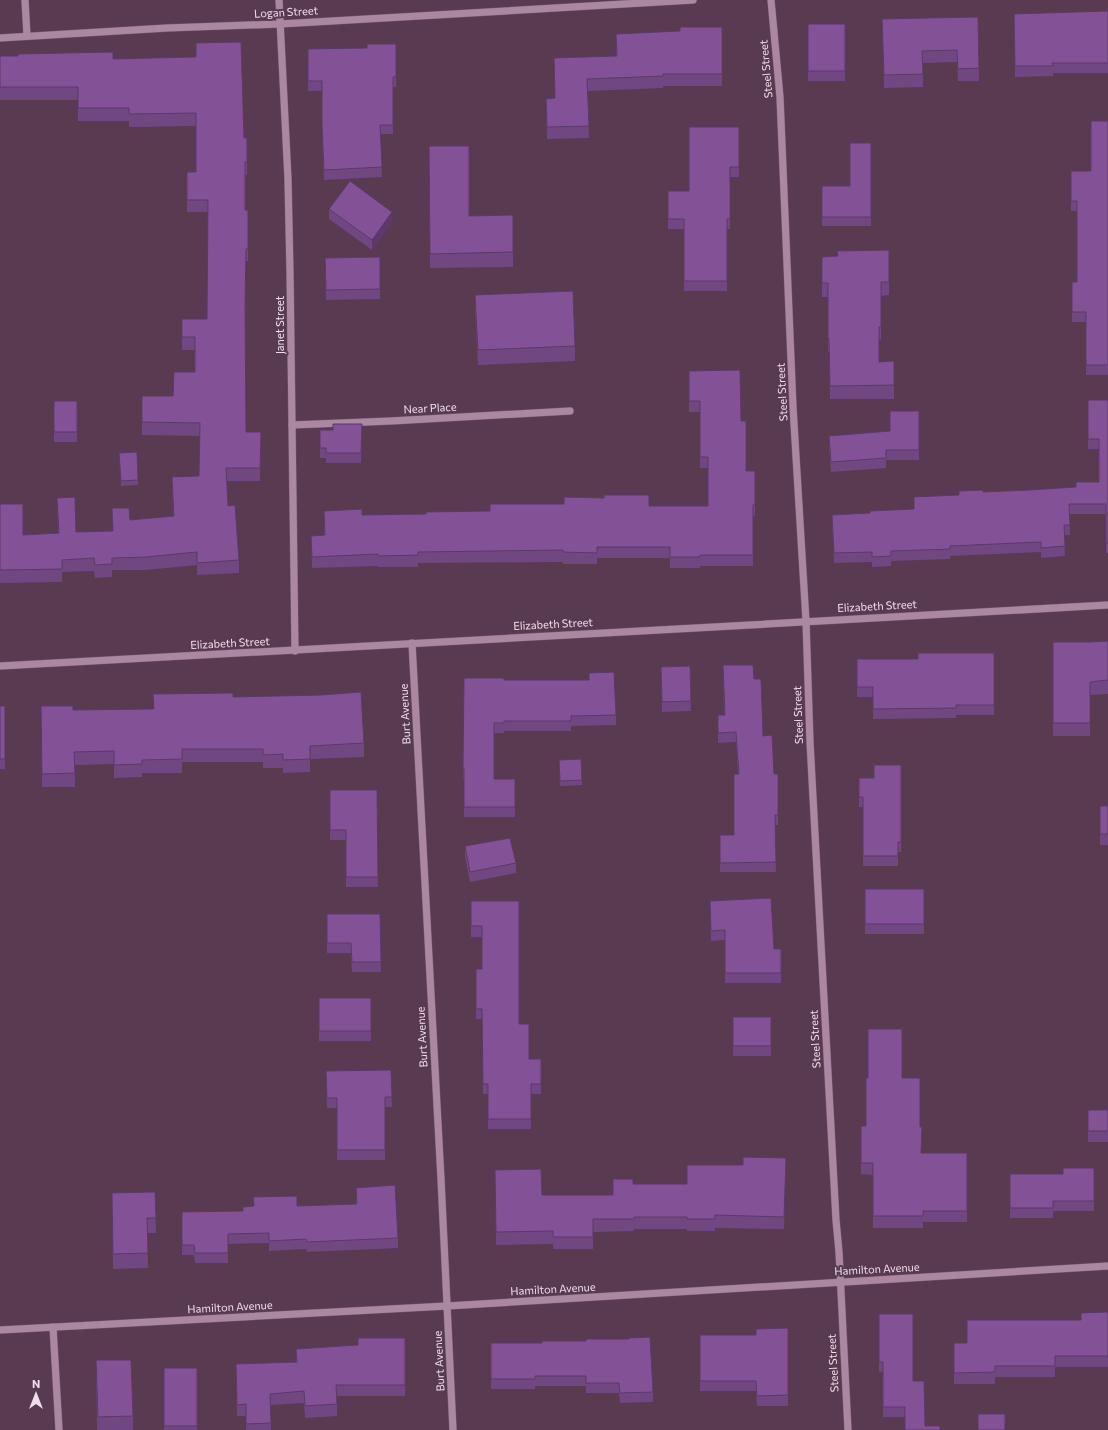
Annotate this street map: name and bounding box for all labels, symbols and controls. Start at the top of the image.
street label: Logan Street [254,3,319,20]
street label: Steel Street [756,39,775,99]
street label: Janet Street [273,295,287,354]
street label: Steel Street [773,362,790,422]
street label: Near Place [403,400,457,415]
street label: Elizabeth Street [837,597,918,614]
street label: Elizabeth Street [513,615,594,632]
street label: Elizabeth Street [190,634,271,651]
street label: Burt Avenue [396,683,413,745]
street label: Steel Street [790,685,805,744]
street label: Burt Avenue [413,1006,430,1068]
street label: Steel Street [806,1009,823,1069]
street label: Hamilton Avenue [834,1260,920,1277]
street label: Hamilton Avenue [510,1280,596,1297]
street label: Hamilton Avenue [187,1298,273,1315]
street label: Burt Avenue [430,1330,447,1392]
street label: Steel Street [824,1333,841,1393]
north arrow [16,1374,56,1414]
text: N [32,1377,40,1390]

